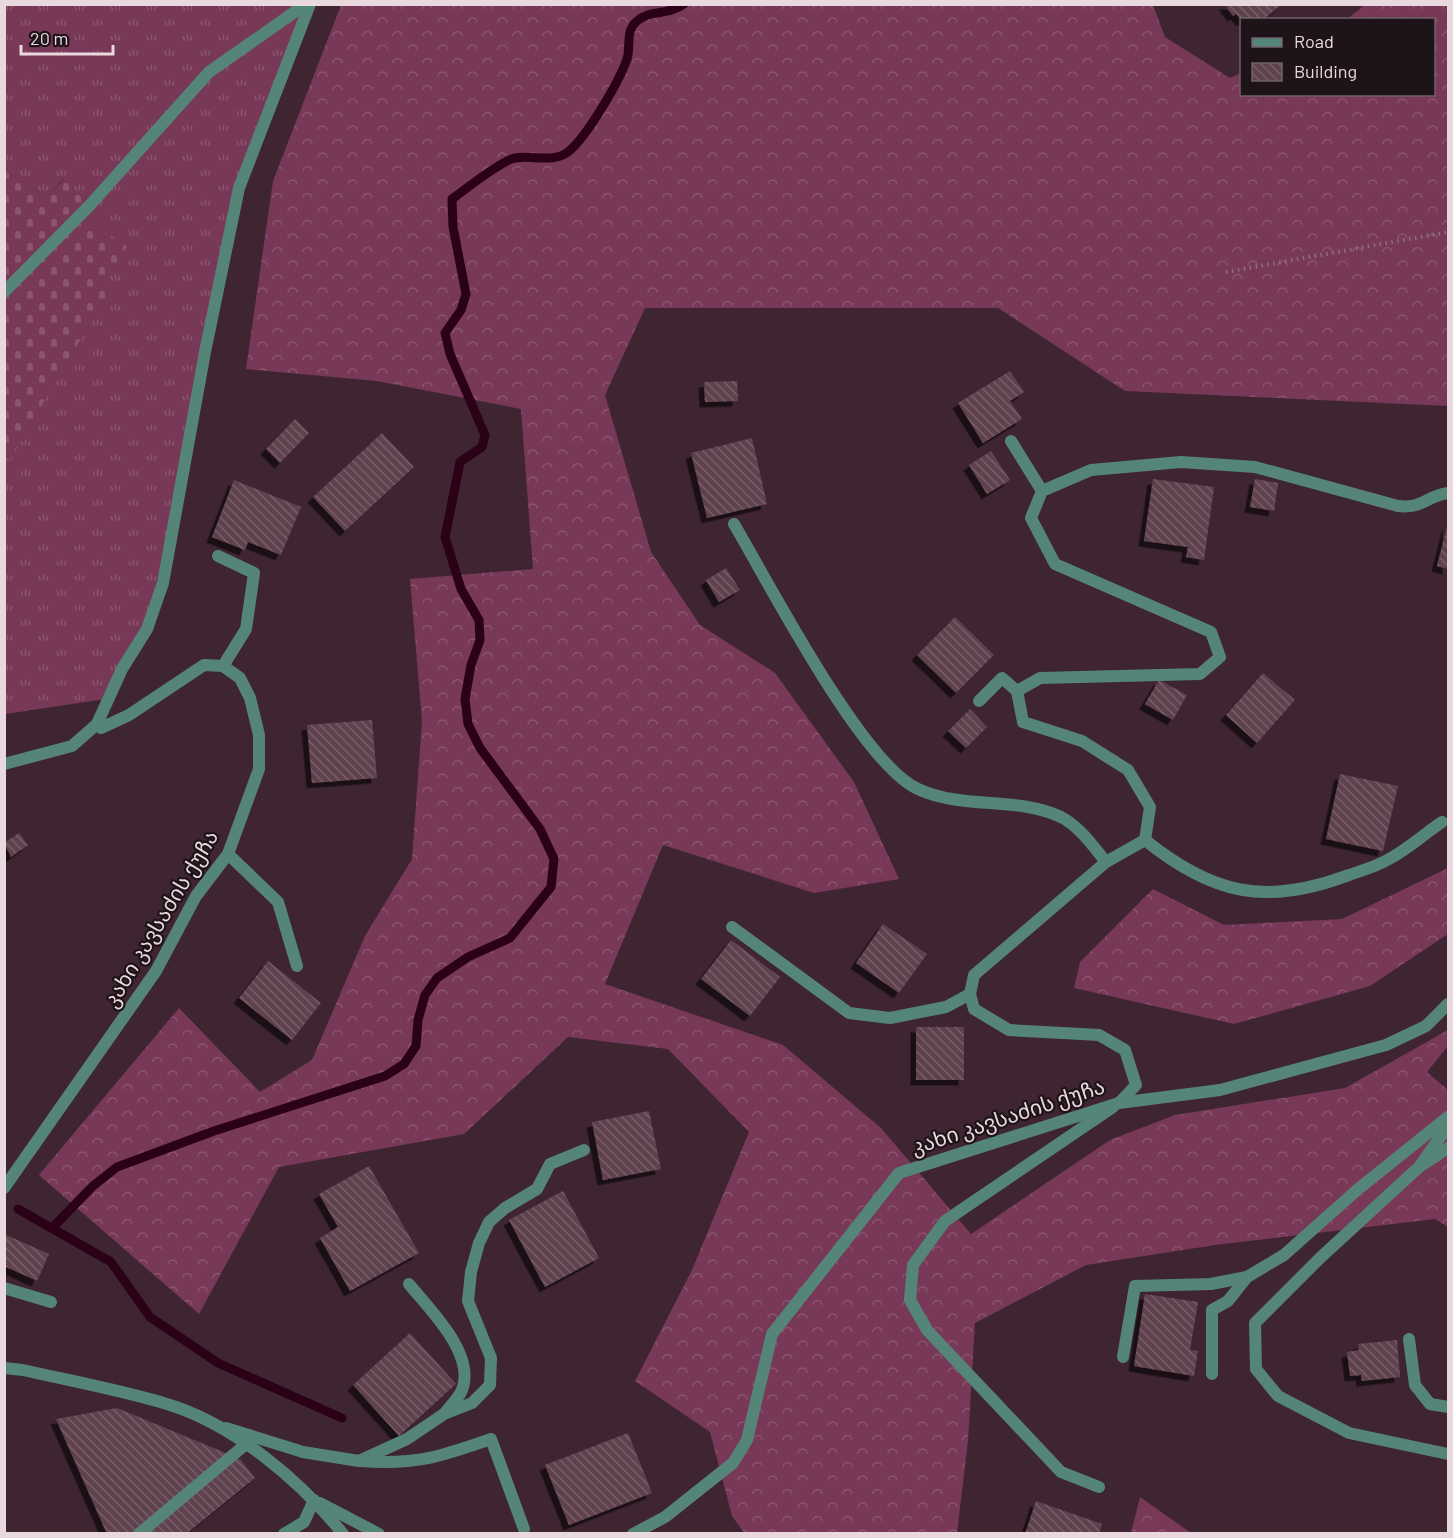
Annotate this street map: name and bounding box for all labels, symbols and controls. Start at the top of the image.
scale bar [21,18,112,56]
legend [1240,18,1435,96]
text: 20 m [30,27,68,49]
text: Road [1294,30,1334,52]
text: Building [1294,60,1357,82]
street label: კახი კავსაძის ქუჩა [97,825,223,1012]
street label: კახი კავსაძის ქუჩა [908,1072,1108,1160]

